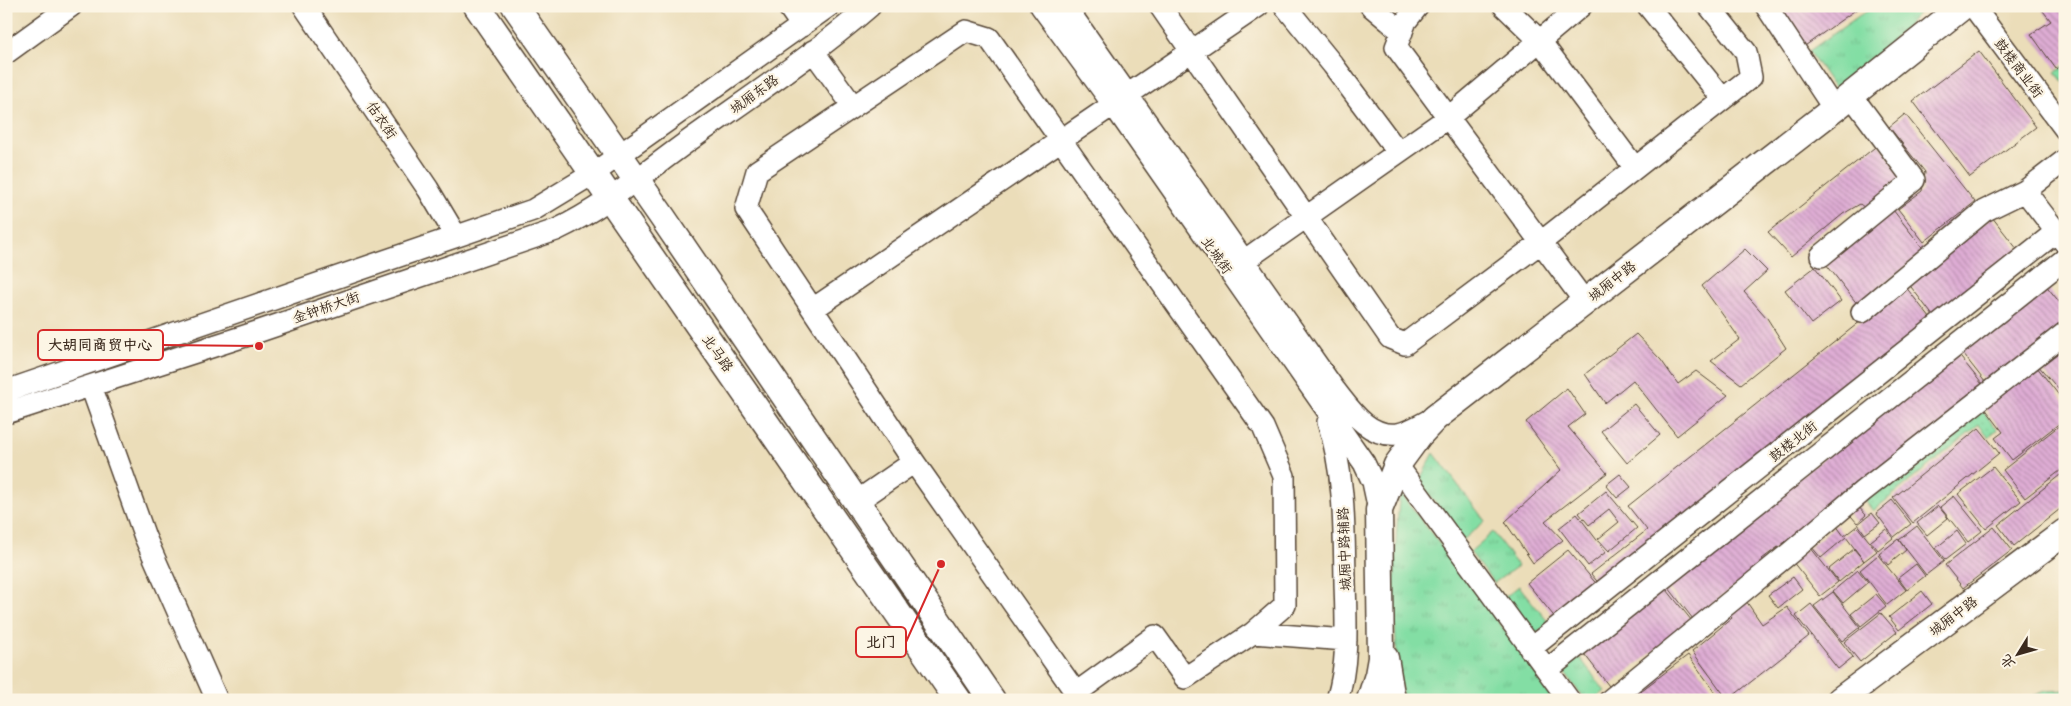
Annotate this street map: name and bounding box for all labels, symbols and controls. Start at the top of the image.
street label: 鼓楼商业街 [1991,34,2048,101]
street label: 城厢东路 [725,69,782,118]
street label: 估衣街 [363,97,402,142]
street label: 北城街 [1198,232,1237,277]
street label: 城厢中路 [1584,256,1640,305]
street label: 金钟桥大街 [290,286,362,327]
callout: 大胡同商贸中心 [38,330,163,360]
street label: 北马路 [699,330,738,375]
text: 大胡同商贸中心 [47,334,153,354]
street label: 鼓楼北街 [1765,416,1821,465]
street label: 城厢中路辅路 [1333,507,1354,591]
street label: 城厢中路 [1925,591,1981,640]
callout: 北门 [856,627,906,657]
north arrow [1994,628,2044,678]
text: 北门 [866,631,896,651]
text: 北 [1995,651,2019,673]

